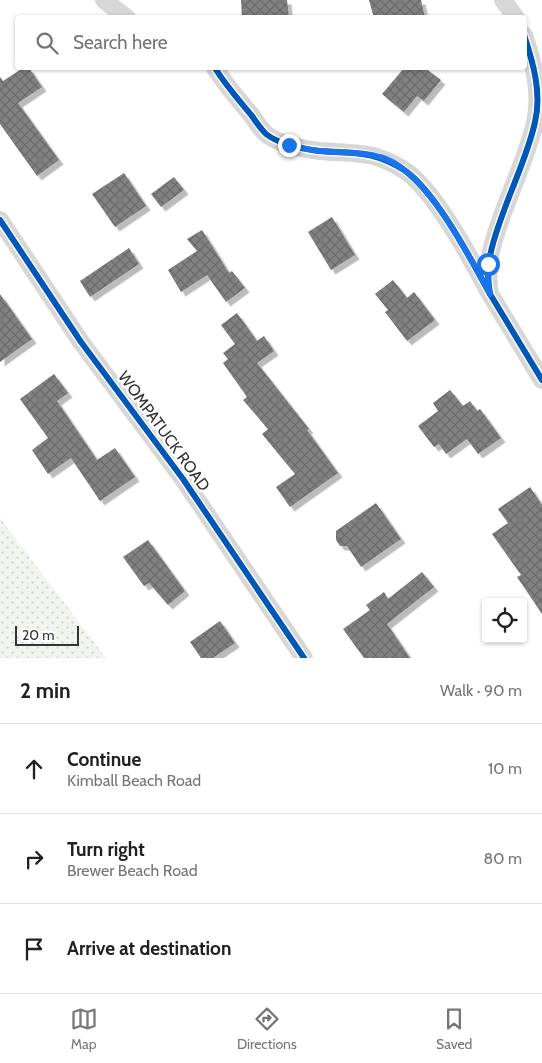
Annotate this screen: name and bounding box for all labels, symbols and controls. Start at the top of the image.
search box [15,15,527,70]
icon: search [33,29,61,57]
text: Search here [73,31,167,54]
route end [278,134,301,157]
route start [477,253,500,276]
street label: WOMPATUCK ROAD [114,367,214,495]
map controls [482,598,527,643]
button: locate [482,598,527,643]
scale bar [15,623,79,646]
text: 20 m [22,626,55,644]
text: 2 min [20,678,71,703]
text: Walk · 90 m [440,681,522,700]
text: Continue [67,748,141,771]
icon: ahead [20,755,48,783]
text: 10 m [488,759,522,778]
text: Kimball Beach Road [67,771,201,790]
text: Turn right [67,838,145,861]
icon: right [20,845,48,873]
text: 80 m [484,849,522,868]
text: Brewer Beach Road [67,861,198,880]
icon: arrive [20,935,48,963]
text: Arrive at destination [67,937,231,960]
tab: Map [70,1005,98,1053]
tab: Directions [237,1005,297,1053]
tab: Saved [436,1005,472,1053]

